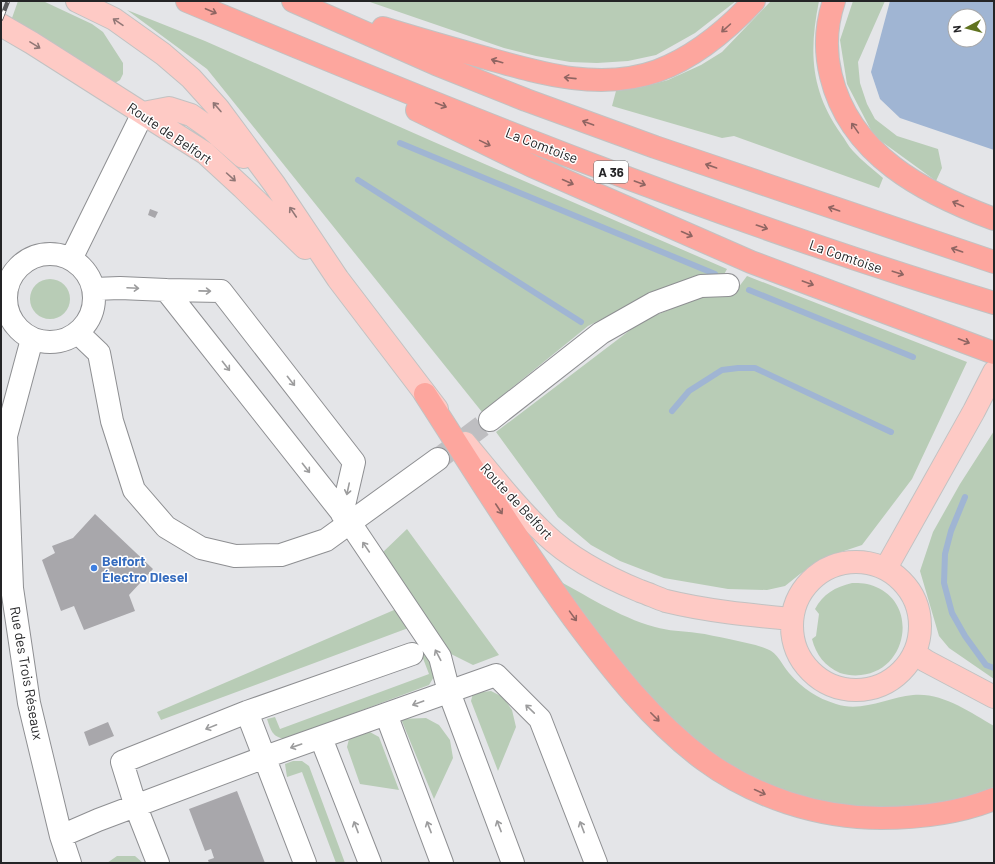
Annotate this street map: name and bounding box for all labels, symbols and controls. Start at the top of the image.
one-way arrow [205,8,217,16]
north arrow [947,8,987,48]
one-way arrow [113,18,124,26]
one-way arrow [721,23,731,33]
text: N [950,25,963,34]
one-way arrow [29,41,40,50]
one-way arrow [491,57,504,64]
one-way arrow [564,74,577,82]
street label: Route de Belfort [124,98,216,168]
one-way arrow [212,101,221,112]
one-way arrow [434,101,446,109]
one-way arrow [583,118,595,126]
street label: La Comtoise [504,123,580,167]
one-way arrow [851,123,859,134]
one-way arrow [479,140,491,147]
road number: A 36 [594,161,628,183]
one-way arrow [705,162,717,170]
one-way arrow [226,172,236,181]
one-way arrow [562,178,574,186]
one-way arrow [633,179,645,187]
one-way arrow [952,200,964,208]
one-way arrow [828,204,840,212]
one-way arrow [288,206,296,218]
one-way arrow [756,224,769,231]
one-way arrow [681,231,693,238]
street label: La Comtoise [807,236,885,276]
one-way arrow [951,246,963,254]
one-way arrow [892,270,905,277]
one-way arrow [801,280,814,287]
one-way arrow [126,285,139,292]
one-way arrow [198,287,211,294]
one-way arrow [958,338,970,346]
one-way arrow [221,360,230,371]
one-way arrow [287,375,295,386]
street label: Route de Belfort [477,459,557,543]
one-way arrow [302,463,310,474]
one-way arrow [343,482,351,495]
one-way arrow [496,503,504,515]
one-way arrow [362,542,370,553]
place label: Belfort Électro Diesel [102,552,188,585]
marker: Belfort Électro Diesel [89,563,99,573]
street label: Rue des Trois Réseaux [7,605,47,741]
one-way arrow [569,611,577,622]
one-way arrow [434,649,441,661]
one-way arrow [412,700,425,707]
one-way arrow [525,704,535,714]
one-way arrow [650,712,660,722]
one-way arrow [206,723,218,731]
one-way arrow [290,743,302,751]
one-way arrow [754,789,766,796]
one-way arrow [351,821,359,833]
one-way arrow [424,821,432,833]
one-way arrow [494,821,502,833]
one-way arrow [578,821,586,833]

